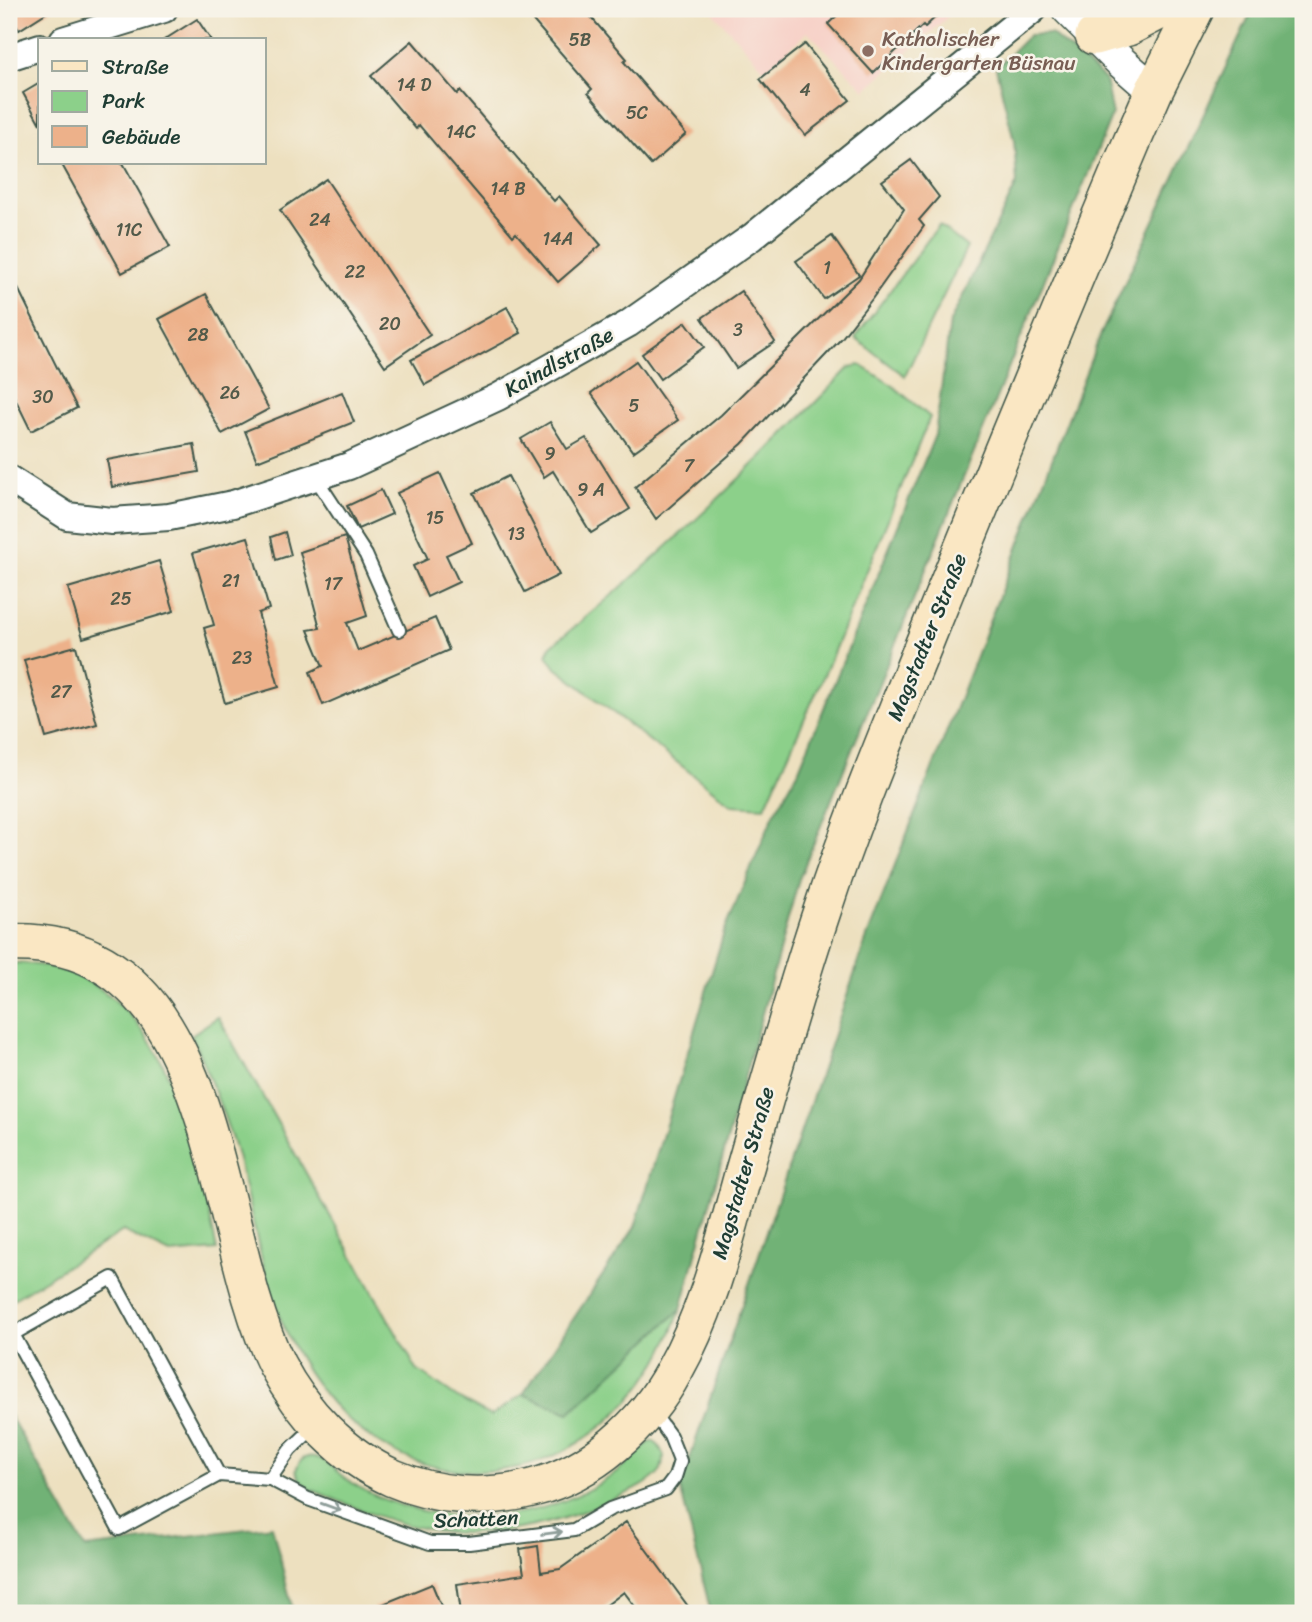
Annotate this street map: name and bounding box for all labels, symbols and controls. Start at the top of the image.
place label: Katholischer Kindergarten Büsnau [882,20,1076,82]
house number: 5B [569,24,591,56]
legend [38,38,266,164]
marker: Katholischer Kindergarten Büsnau [860,43,876,59]
text: Straße [102,48,169,86]
house number: 14 D [397,69,431,101]
house number: 4 [799,74,811,106]
text: Park [102,82,145,120]
house number: 5C [626,97,649,129]
house number: 14C [446,116,477,148]
text: Gebäude [102,118,180,156]
house number: 14 B [490,173,526,205]
house number: 24 [309,204,331,236]
house number: 11C [116,214,143,246]
house number: 14A [543,223,573,255]
house number: 1 [823,252,831,284]
house number: 22 [345,256,365,288]
house number: 20 [379,308,401,340]
house number: 3 [733,314,743,346]
street label: Kaindlstraße [497,316,621,408]
house number: 28 [187,319,209,351]
house number: 26 [220,377,240,409]
house number: 30 [32,381,54,413]
house number: 5 [629,390,640,422]
house number: 9 [544,438,556,470]
house number: 7 [684,450,696,482]
house number: 9 A [577,474,605,506]
house number: 15 [426,502,444,534]
house number: 13 [507,518,525,550]
street label: Magstadter Straße [876,547,978,727]
house number: 21 [222,565,240,597]
house number: 17 [324,568,344,600]
house number: 25 [110,583,132,615]
house number: 23 [232,642,252,674]
house number: 27 [51,676,73,708]
street label: Magstadter Straße [700,1082,786,1264]
street label: Schatten [433,1499,519,1539]
one-way arrow [320,1502,342,1515]
one-way arrow [540,1527,563,1540]

